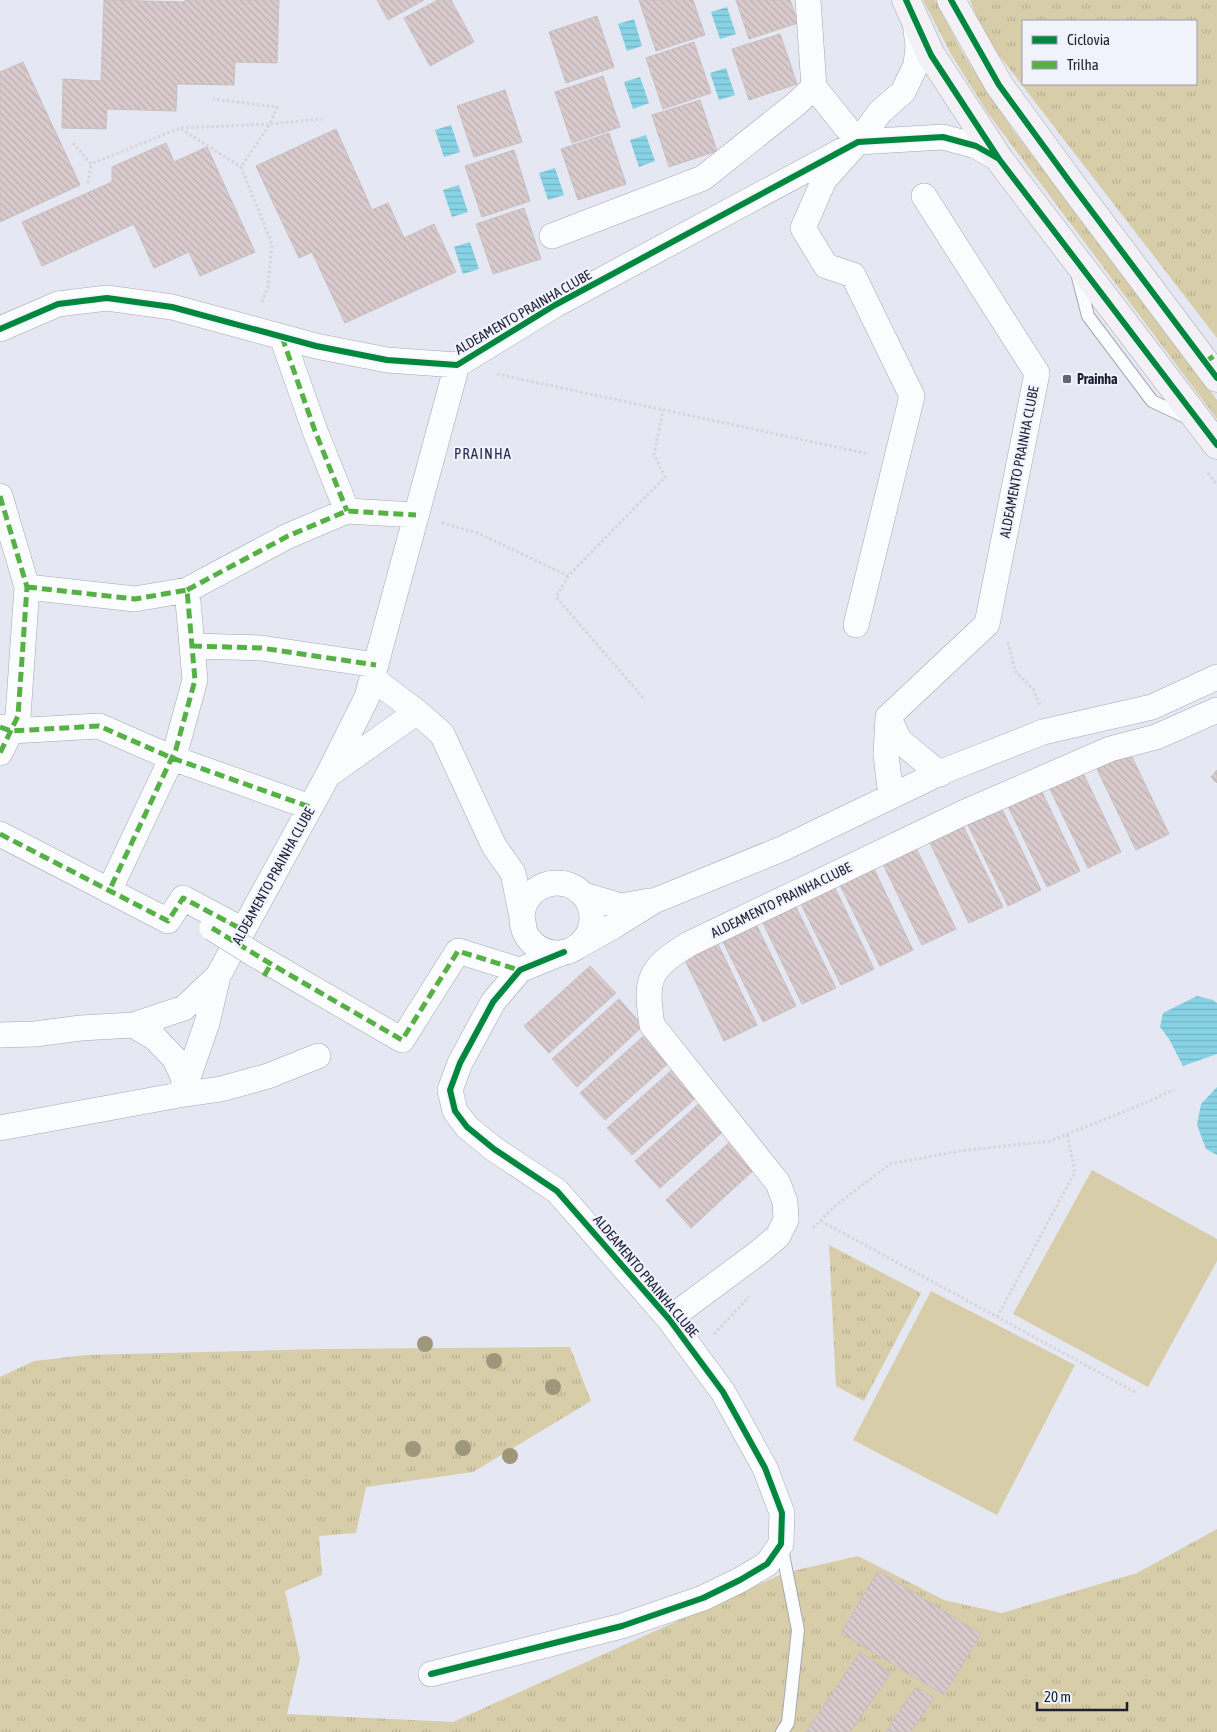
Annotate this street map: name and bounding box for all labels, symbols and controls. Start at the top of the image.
legend [1022,20,1197,85]
text: Ciclovia [1067,31,1110,48]
text: Trilha [1067,56,1099,73]
street label: ALDEAMENTO PRAINHA CLUBE [452,266,594,358]
place label: Prainha [1077,371,1118,387]
marker: Prainha [1061,373,1073,385]
street label: ALDEAMENTO PRAINHA CLUBE [996,385,1042,539]
district label: PRAINHA [454,445,512,462]
street label: ALDEAMENTO PRAINHA CLUBE [229,805,317,947]
street label: ALDEAMENTO PRAINHA CLUBE [708,859,854,941]
street label: ALDEAMENTO PRAINHA CLUBE [590,1212,702,1340]
scale bar [1037,1680,1127,1712]
text: 20 m [1044,1688,1071,1705]

